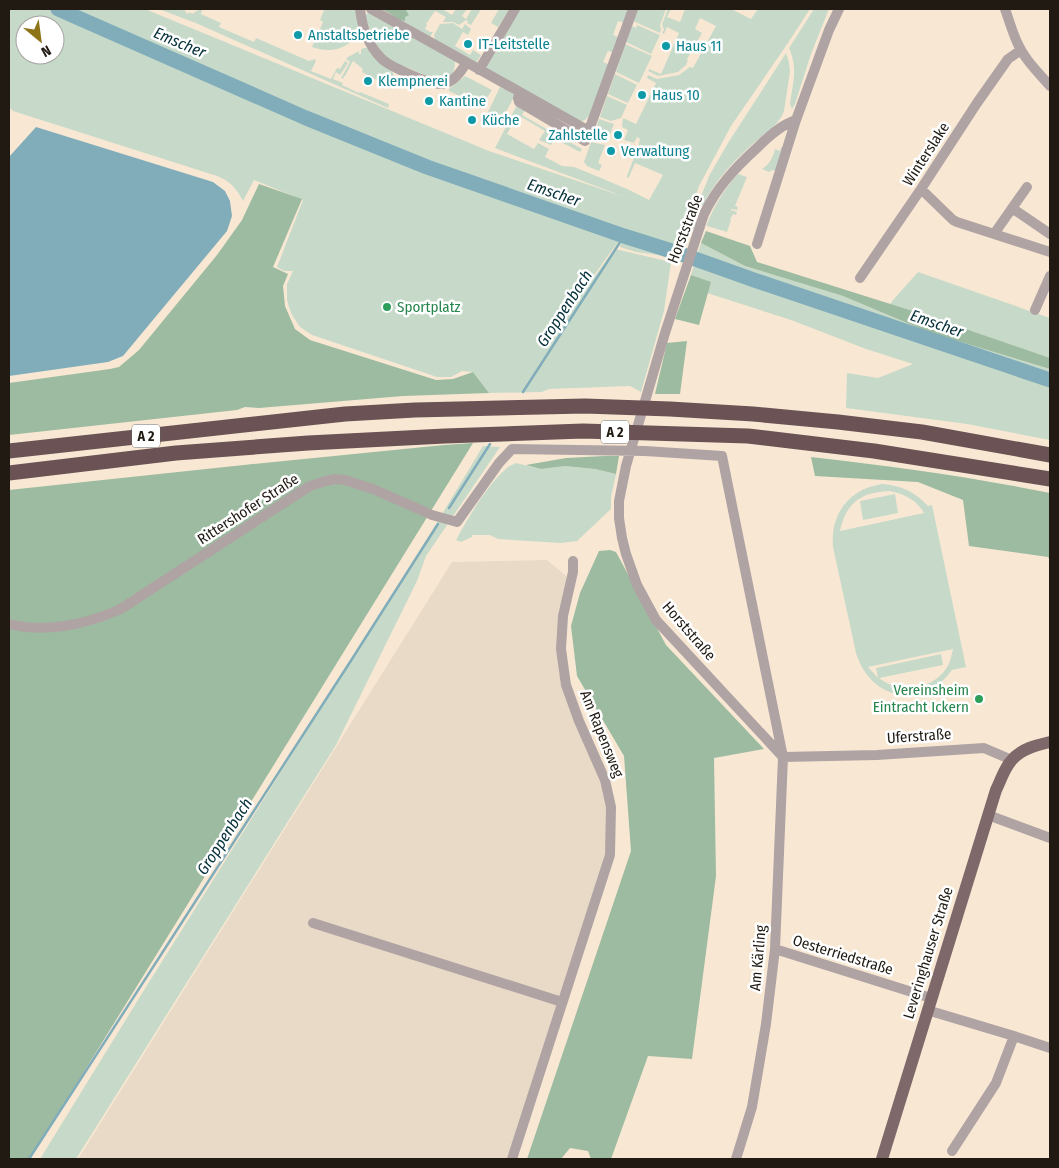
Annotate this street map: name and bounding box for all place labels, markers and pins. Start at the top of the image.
place label: Anstaltsbetriebe [308,26,410,44]
marker: Anstaltsbetriebe [292,29,304,41]
place label: IT-Leitstelle [478,35,550,53]
place label: Haus 11 [676,37,722,55]
marker: IT-Leitstelle [462,38,474,50]
marker: Haus 11 [660,40,672,52]
place label: Klempnerei [378,72,448,90]
marker: Klempnerei [362,75,374,87]
place label: Haus 10 [652,86,700,104]
marker: Haus 10 [636,89,648,101]
place label: Kantine [439,92,486,110]
marker: Kantine [423,95,435,107]
place label: Küche [482,111,519,129]
marker: Küche [466,114,478,126]
place label: Zahlstelle [548,126,608,144]
marker: Zahlstelle [612,129,624,141]
place label: Verwaltung [621,142,689,160]
marker: Verwaltung [605,145,617,157]
place label: Sportplatz [397,298,461,316]
marker: Sportplatz [381,301,393,313]
place label: Vereinsheim Eintracht Ickern [873,681,969,716]
marker: Vereinsheim Eintracht Ickern [973,693,985,705]

